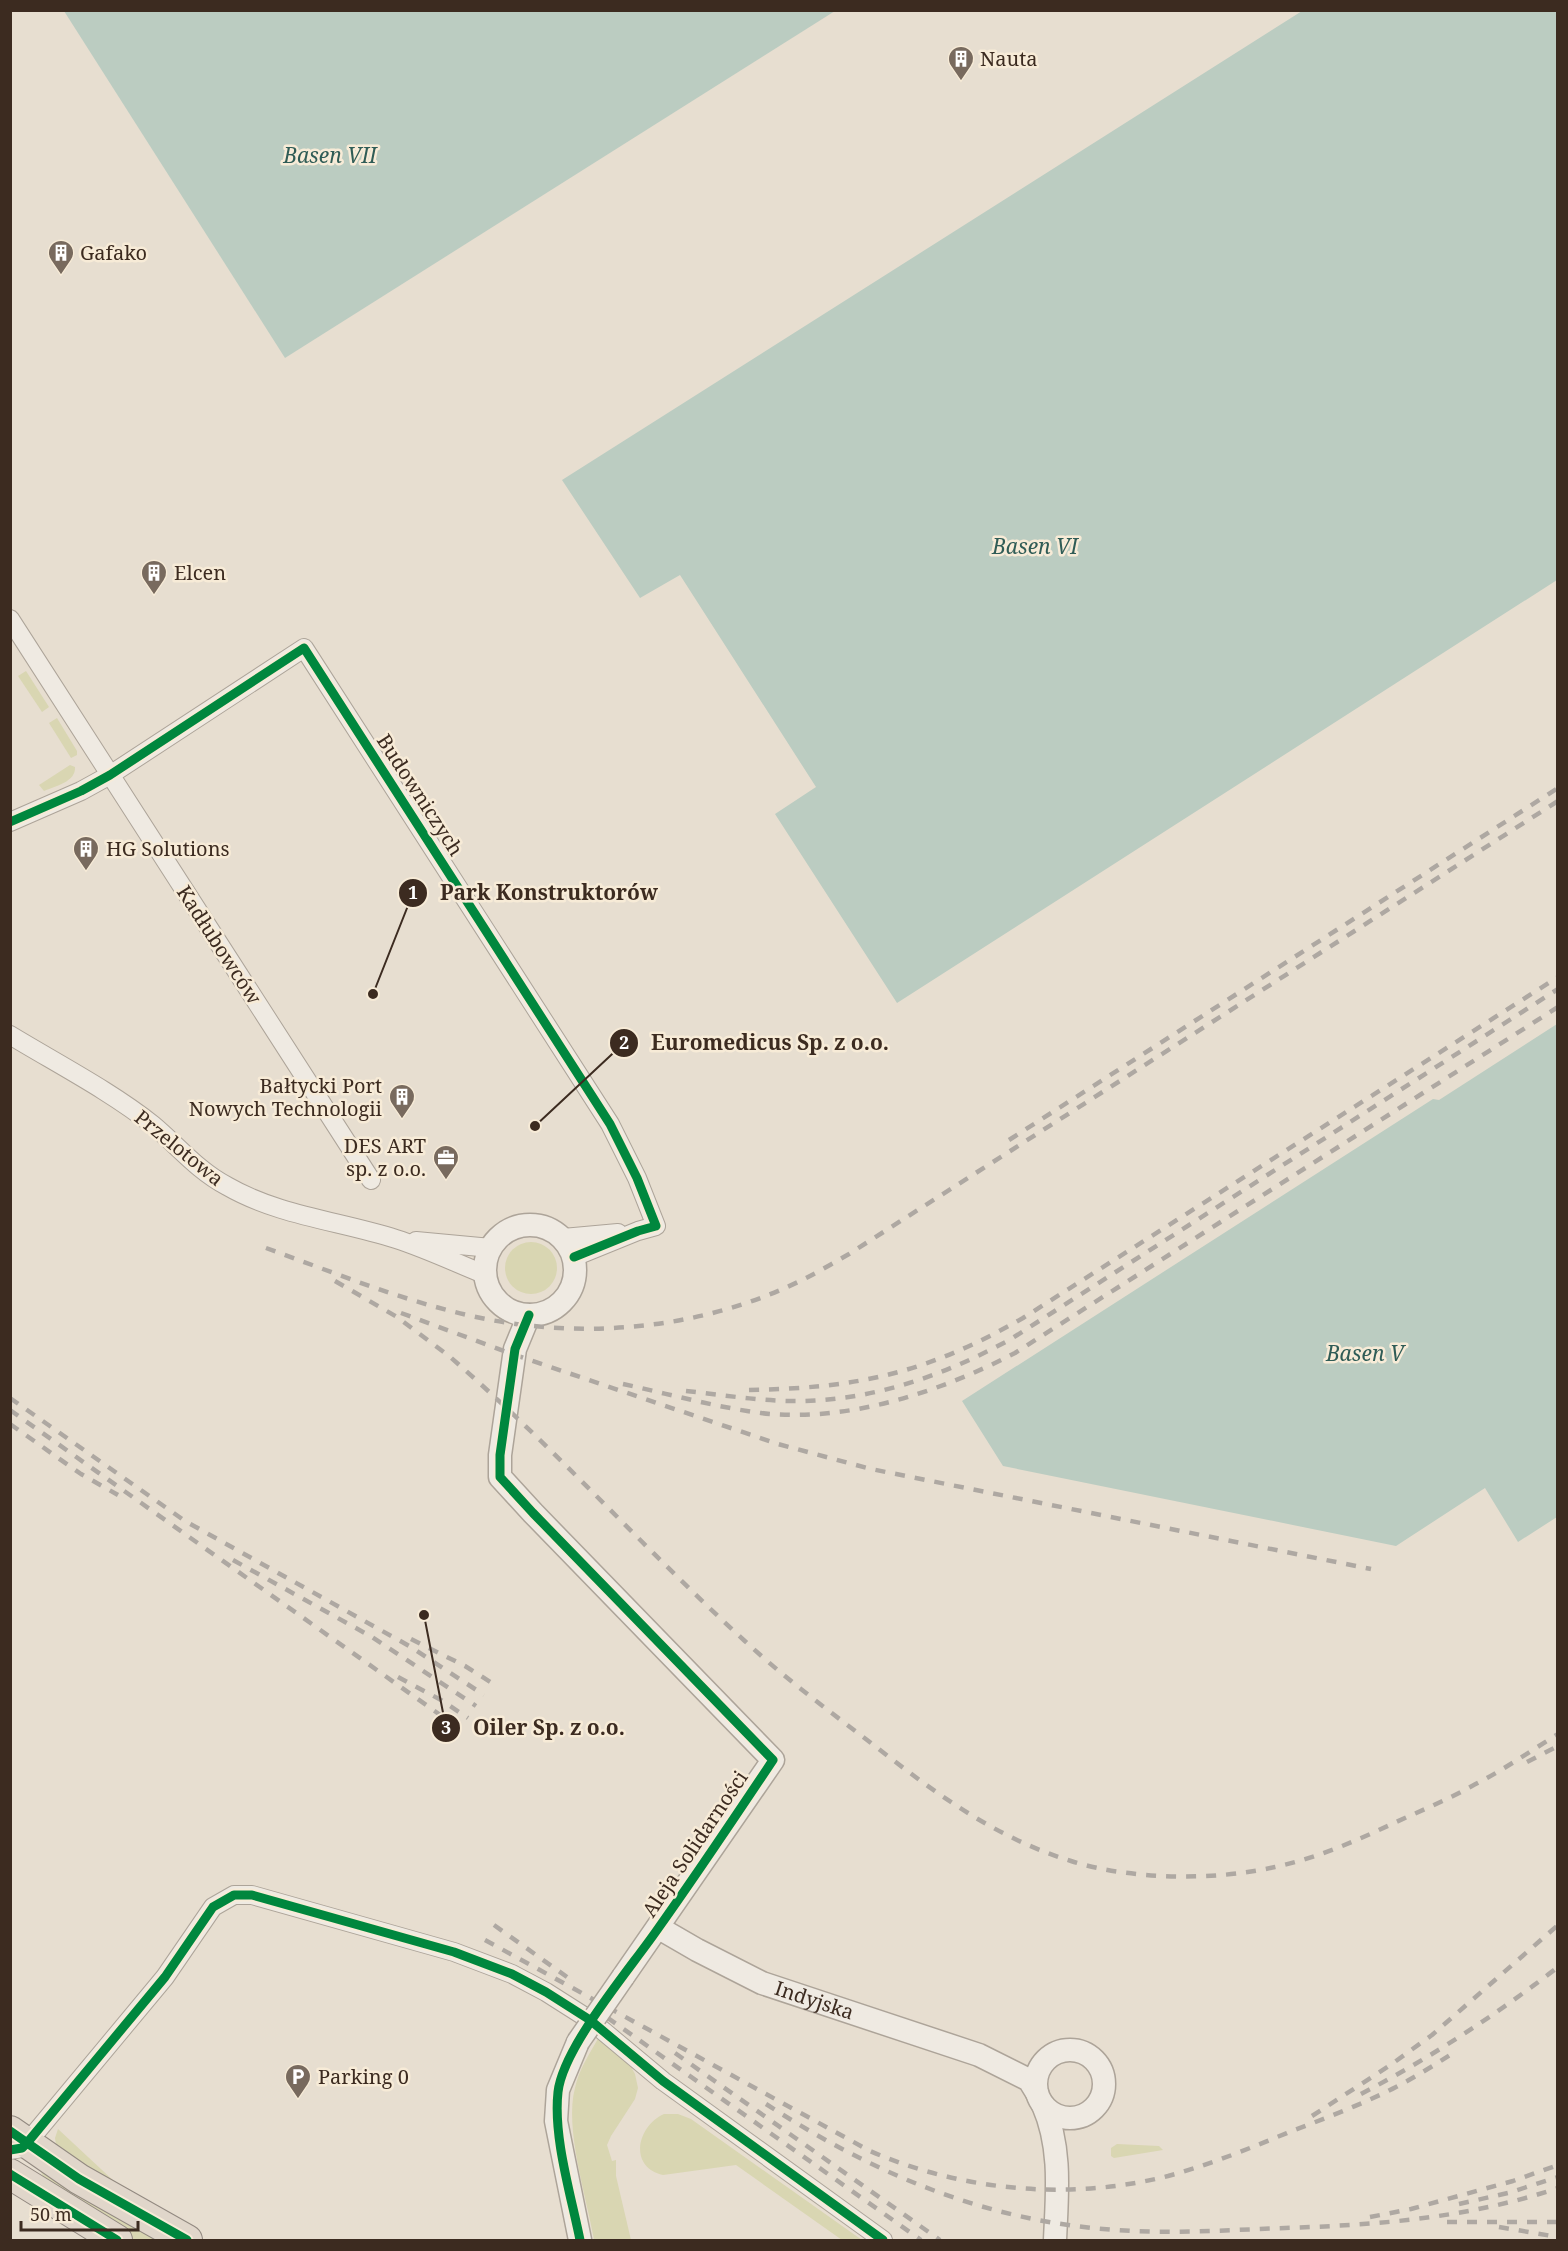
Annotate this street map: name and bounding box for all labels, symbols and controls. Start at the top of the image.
building icon: Nauta [946,44,976,82]
place label: Nauta [980,45,1038,72]
water label: Basen VII [282,141,378,169]
building icon: Gafako [46,238,76,276]
place label: Gafako [80,239,147,266]
water label: Basen VI [991,532,1079,560]
building icon: Elcen [139,558,169,596]
place label: Elcen [174,559,226,586]
street label: Budowniczych [371,729,470,861]
building icon: HG Solutions [71,834,101,872]
place label: HG Solutions [106,835,230,862]
callout: Park Konstruktorów [398,874,670,913]
text: Park Konstruktorów [440,878,658,906]
street label: Kadłubowców [171,880,268,1010]
text: 1 [408,880,418,904]
callout: Euromedicus Sp. z o.o. [609,1023,901,1062]
text: Euromedicus Sp. z o.o. [651,1028,889,1056]
text: 2 [619,1030,629,1054]
place label: Bałtycki Port Nowych Technologii [189,1072,383,1122]
building icon: Bałtycki Port Nowych Technologii [387,1082,417,1120]
street label: Przelotowa [129,1103,229,1192]
place label: DES ART sp. z o.o. [344,1132,426,1182]
office icon: DES ART sp. z o.o. [431,1143,461,1181]
water label: Basen V [1325,1339,1407,1367]
callout: Oiler Sp. z o.o. [431,1709,637,1748]
text: Oiler Sp. z o.o. [473,1713,625,1741]
text: 3 [441,1715,451,1739]
street label: Aleja Solidarności [636,1765,754,1922]
street label: Indyjska [771,1974,858,2026]
parking icon: Parking 0 [283,2062,313,2100]
place label: Parking 0 [318,2063,409,2090]
scale bar [21,2194,138,2232]
text: 50 m [30,2202,72,2226]

